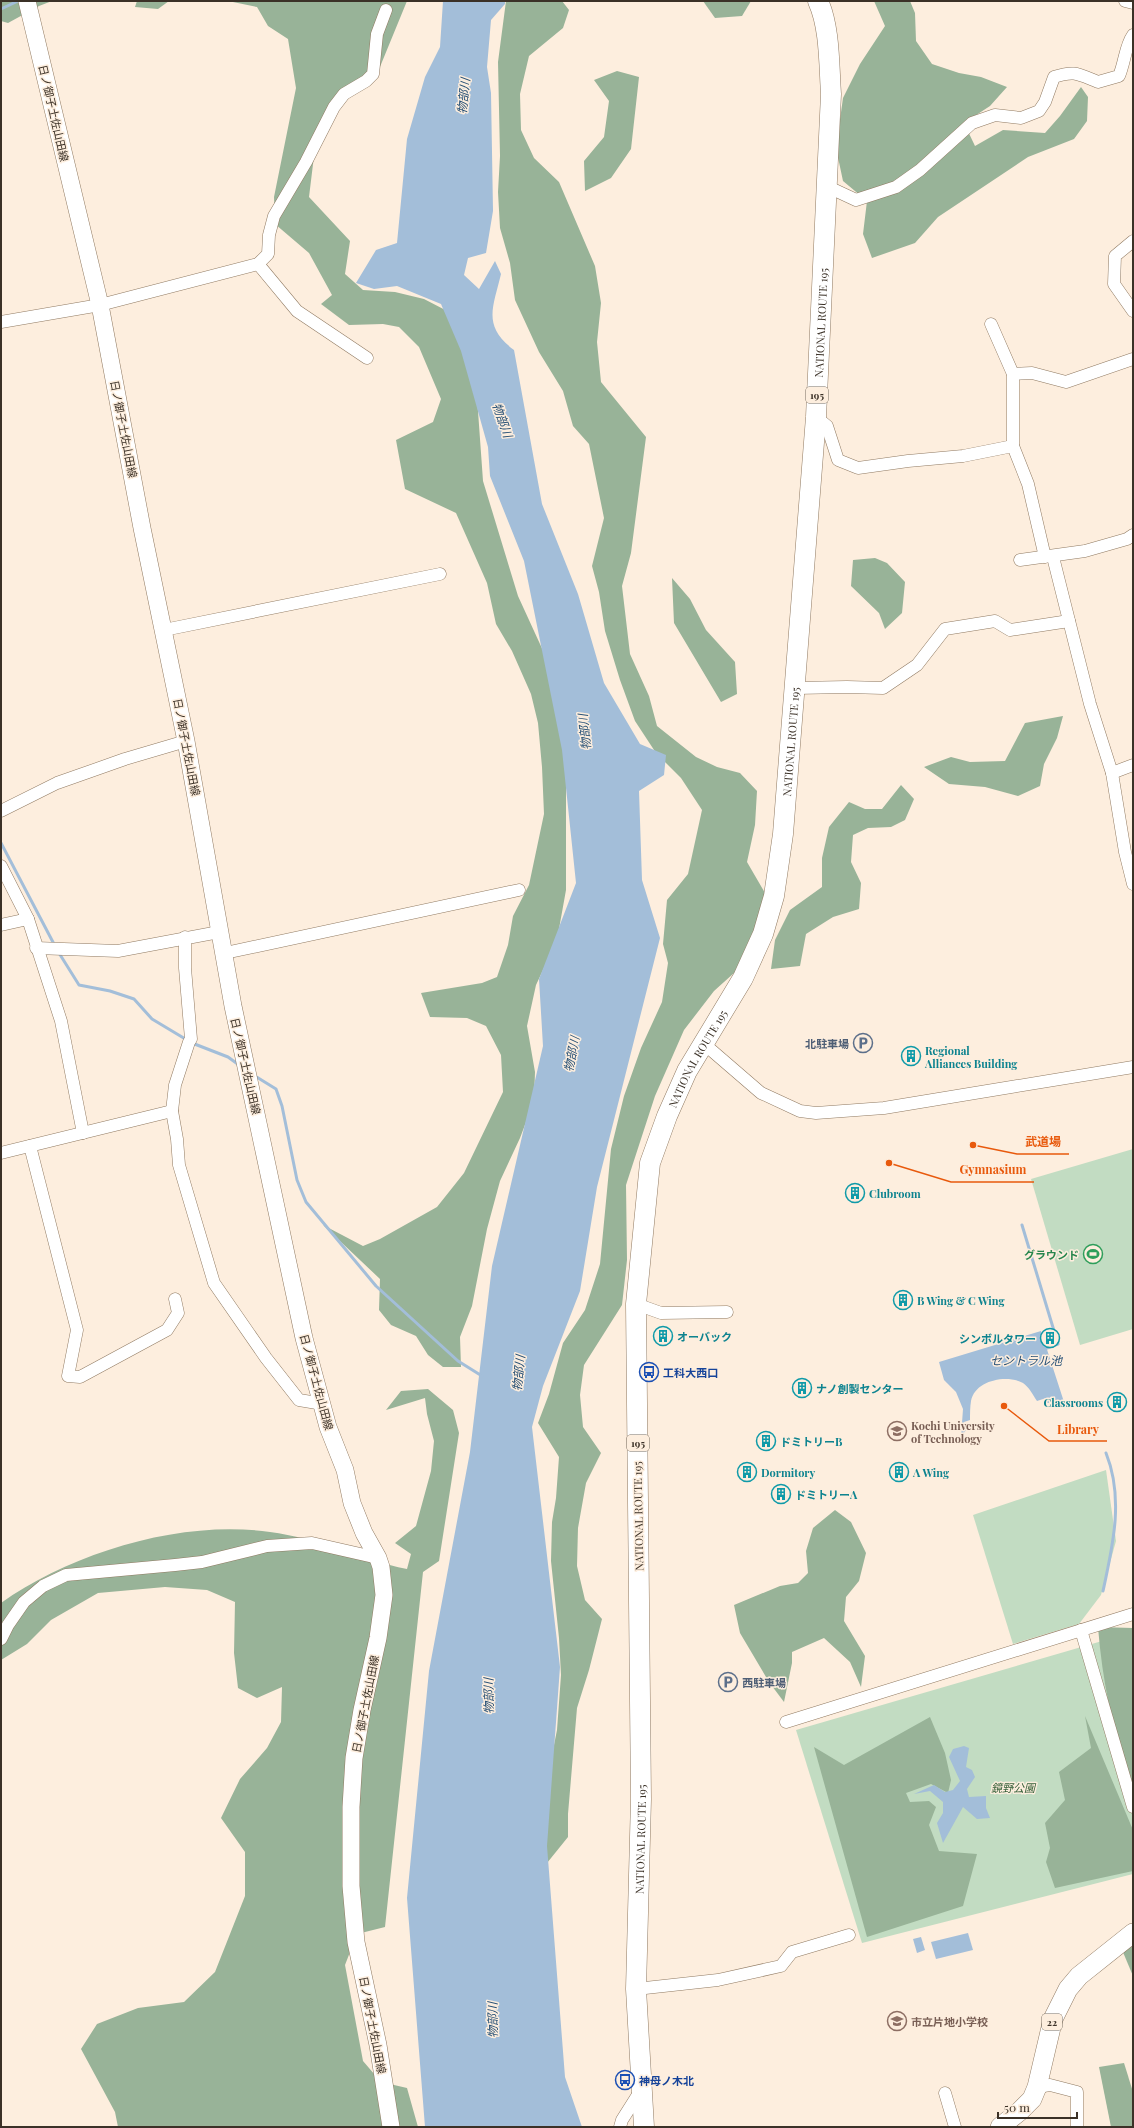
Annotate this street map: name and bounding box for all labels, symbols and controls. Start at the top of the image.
street label: 日ノ御子土佐山田線 [36,63,72,163]
water label: 物部川 [453,75,473,115]
street label: NATIONAL ROUTE 195 [810,267,830,378]
street label: 日ノ御子土佐山田線 [107,379,141,479]
road number: 195 [806,387,828,403]
water label: 物部川 [489,400,517,442]
street label: NATIONAL ROUTE 195 [779,686,802,797]
street label: 日ノ御子土佐山田線 [170,697,204,797]
water label: 物部川 [574,711,594,751]
street label: NATIONAL ROUTE 195 [664,1006,730,1110]
street label: 日ノ御子土佐山田線 [228,1016,264,1116]
parking icon: 北駐車場 [852,1032,874,1054]
water label: 物部川 [560,1033,583,1073]
place label: 北駐車場 [805,1036,849,1051]
place label: Regional Alliances Building [924,1043,1018,1071]
building icon: Regional Alliances Building [900,1045,922,1067]
callout: 武道場 [1017,1130,1069,1154]
text: 武道場 [1025,1133,1061,1149]
callout: Gymnasium [951,1158,1034,1182]
text: Gymnasium [960,1161,1027,1177]
building icon: Clubroom [844,1182,866,1204]
place label: Clubroom [869,1186,921,1201]
sports icon: グラウンド [1082,1243,1104,1265]
place label: グラウンド [1024,1247,1079,1262]
building icon: B Wing & C Wing [892,1289,914,1311]
place label: B Wing & C Wing [917,1293,1006,1308]
building icon: オーバック [652,1325,674,1347]
building icon: シンボルタワー [1039,1327,1061,1349]
place label: オーバック [677,1329,732,1344]
place label: シンボルタワー [959,1331,1036,1346]
street label: 日ノ御子土佐山田線 [297,1332,337,1432]
water label: 物部川 [508,1352,528,1392]
water label: セントラル池 [990,1352,1063,1368]
bus stop icon: 工科大西口 [638,1361,660,1383]
place label: 工科大西口 [663,1365,718,1380]
building icon: ナノ創製センター [791,1377,813,1399]
place label: ナノ創製センター [816,1381,903,1396]
building icon: Classrooms [1106,1391,1128,1413]
place label: Classrooms [1044,1395,1103,1410]
callout: Library [1049,1417,1107,1441]
place label: Kochi University of Technology [911,1418,995,1446]
school or university icon: Kochi University of Technology [886,1420,908,1442]
text: Library [1057,1421,1100,1437]
building icon: ドミトリーB [755,1430,777,1452]
place label: ドミトリーB [780,1434,843,1449]
road number: 195 [627,1435,649,1451]
street label: NATIONAL ROUTE 195 [630,1461,646,1571]
building icon: Dormitory [736,1461,758,1483]
building icon: A Wing [888,1461,910,1483]
place label: Dormitory [761,1465,815,1480]
place label: A Wing [912,1465,950,1480]
building icon: ドミトリーA [770,1483,792,1505]
place label: ドミトリーA [795,1487,858,1502]
street label: 日ノ御子土佐山田線 [348,1654,382,1754]
parking icon: 西駐車場 [717,1671,739,1693]
place label: 西駐車場 [742,1675,786,1690]
water label: 物部川 [480,1676,496,1714]
park label: 鏡野公園 [991,1780,1037,1795]
street label: NATIONAL ROUTE 195 [631,1784,649,1894]
street label: 日ノ御子土佐山田線 [356,1975,390,2075]
water label: 物部川 [484,2000,500,2038]
school or university icon: 市立片地小学校 [886,2010,908,2032]
place label: 市立片地小学校 [911,2014,988,2029]
road number: 22 [1042,2014,1062,2030]
bus stop icon: 神母ノ木北 [614,2069,636,2091]
place label: 神母ノ木北 [639,2073,694,2088]
scale bar [998,2094,1077,2120]
text: 50 m [1004,2099,1030,2115]

